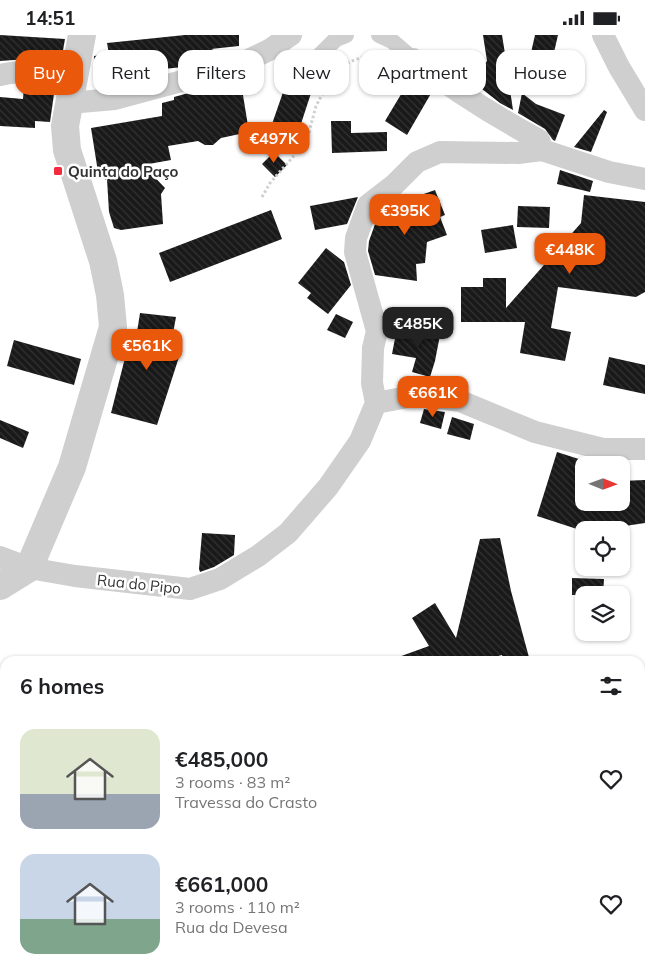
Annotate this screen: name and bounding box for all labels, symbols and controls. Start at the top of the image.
text: 14:51 [25,6,75,30]
chip: Buy [15,50,83,95]
chip: Rent [93,50,168,95]
chip: Filters [178,50,264,95]
chip: New [274,50,349,95]
chip: Apartment [359,50,486,95]
chip: House [496,50,585,95]
pin: €497K [239,121,309,164]
text: €497K [249,128,299,148]
place label: Quinta do Paço [68,162,178,181]
marker: Quinta do Paço [52,165,64,177]
pin: €395K [370,193,440,236]
text: €395K [380,200,430,220]
pin: €448K [535,233,605,275]
text: €448K [545,239,595,259]
pin: €485K [383,307,453,349]
text: €485K [393,313,443,333]
pin: €561K [112,329,182,371]
text: €561K [122,335,172,355]
pin: €661K [398,375,468,418]
text: €661K [408,382,458,402]
north arrow [575,456,630,511]
map controls [575,456,630,641]
button: locate [575,521,630,576]
street label: Rua do Pipo [96,570,182,598]
button: layers [575,586,630,641]
icon: filters [597,672,625,700]
text: 6 homes [20,673,104,699]
text: €485,000 [175,746,268,772]
icon: home [60,749,120,809]
icon: heart [597,765,625,793]
text: 3 rooms · 83 m² [175,772,290,792]
text: Travessa do Crasto [175,792,317,812]
text: €661,000 [175,871,268,897]
icon: home [60,874,120,934]
icon: heart [597,890,625,918]
text: 3 rooms · 110 m² [175,897,300,917]
text: Rua da Devesa [175,917,288,937]

